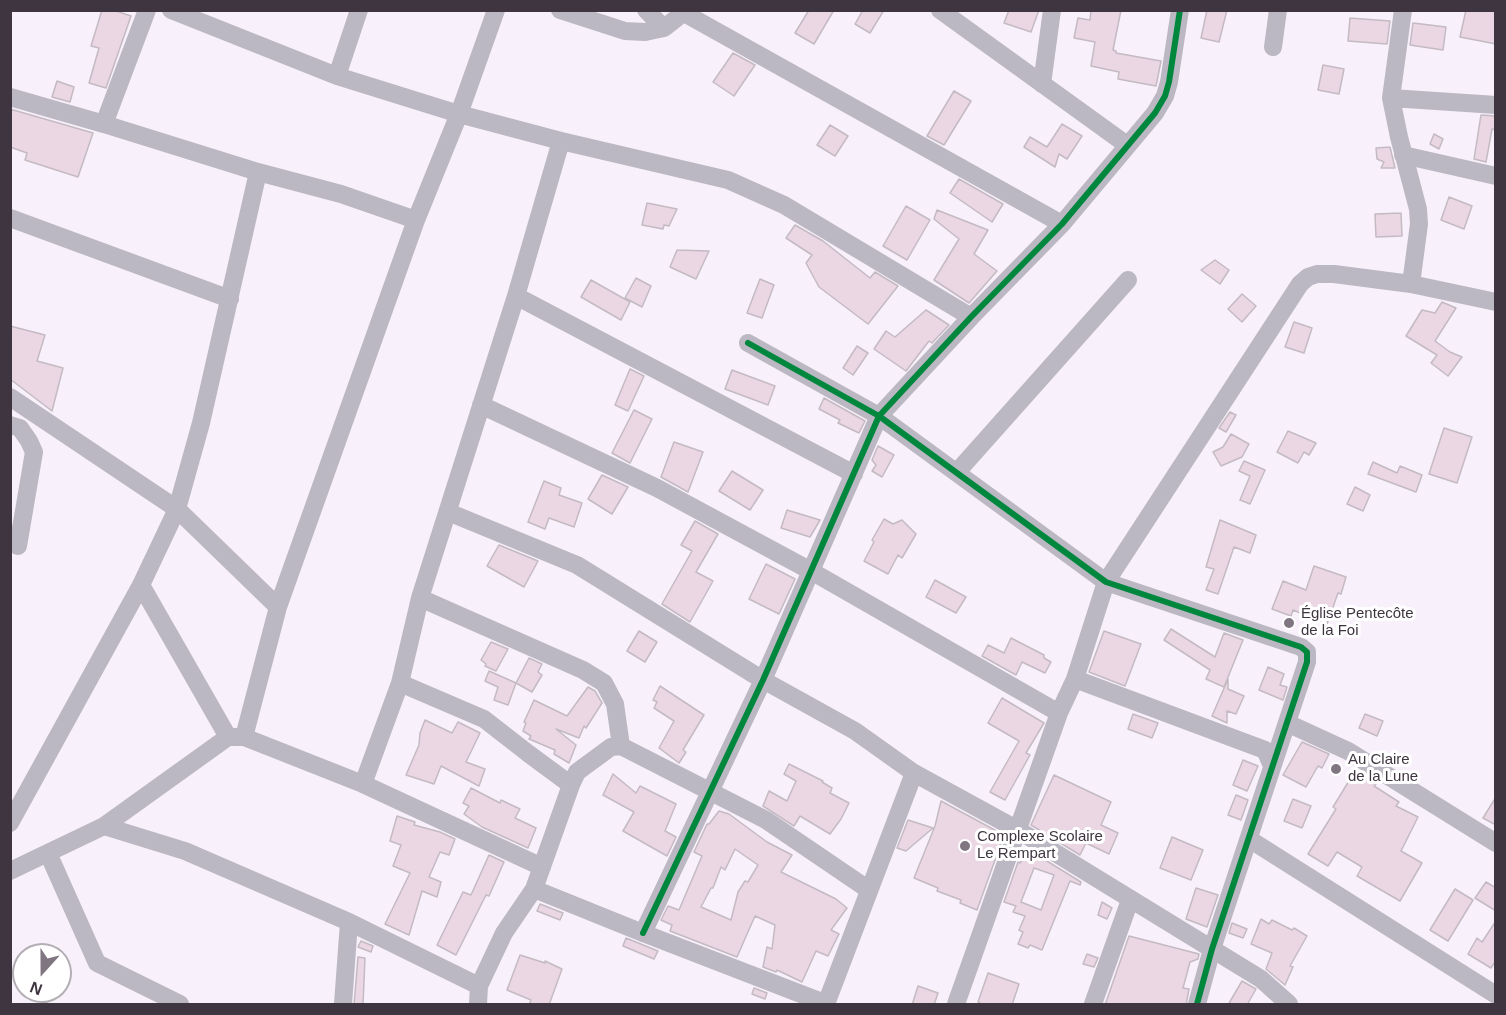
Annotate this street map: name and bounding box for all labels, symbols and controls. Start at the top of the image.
place label: Église Pentecôte de la Foi [1301,605,1414,640]
marker: Église Pentecôte de la Foi [1282,616,1296,630]
place label: Au Claire de la Lune [1348,751,1418,786]
marker: Au Claire de la Lune [1329,762,1343,776]
place label: Complexe Scolaire Le Rempart [977,828,1103,863]
marker: Complexe Scolaire Le Rempart [958,839,972,853]
north arrow [12,943,72,1003]
text: N [28,978,45,998]

